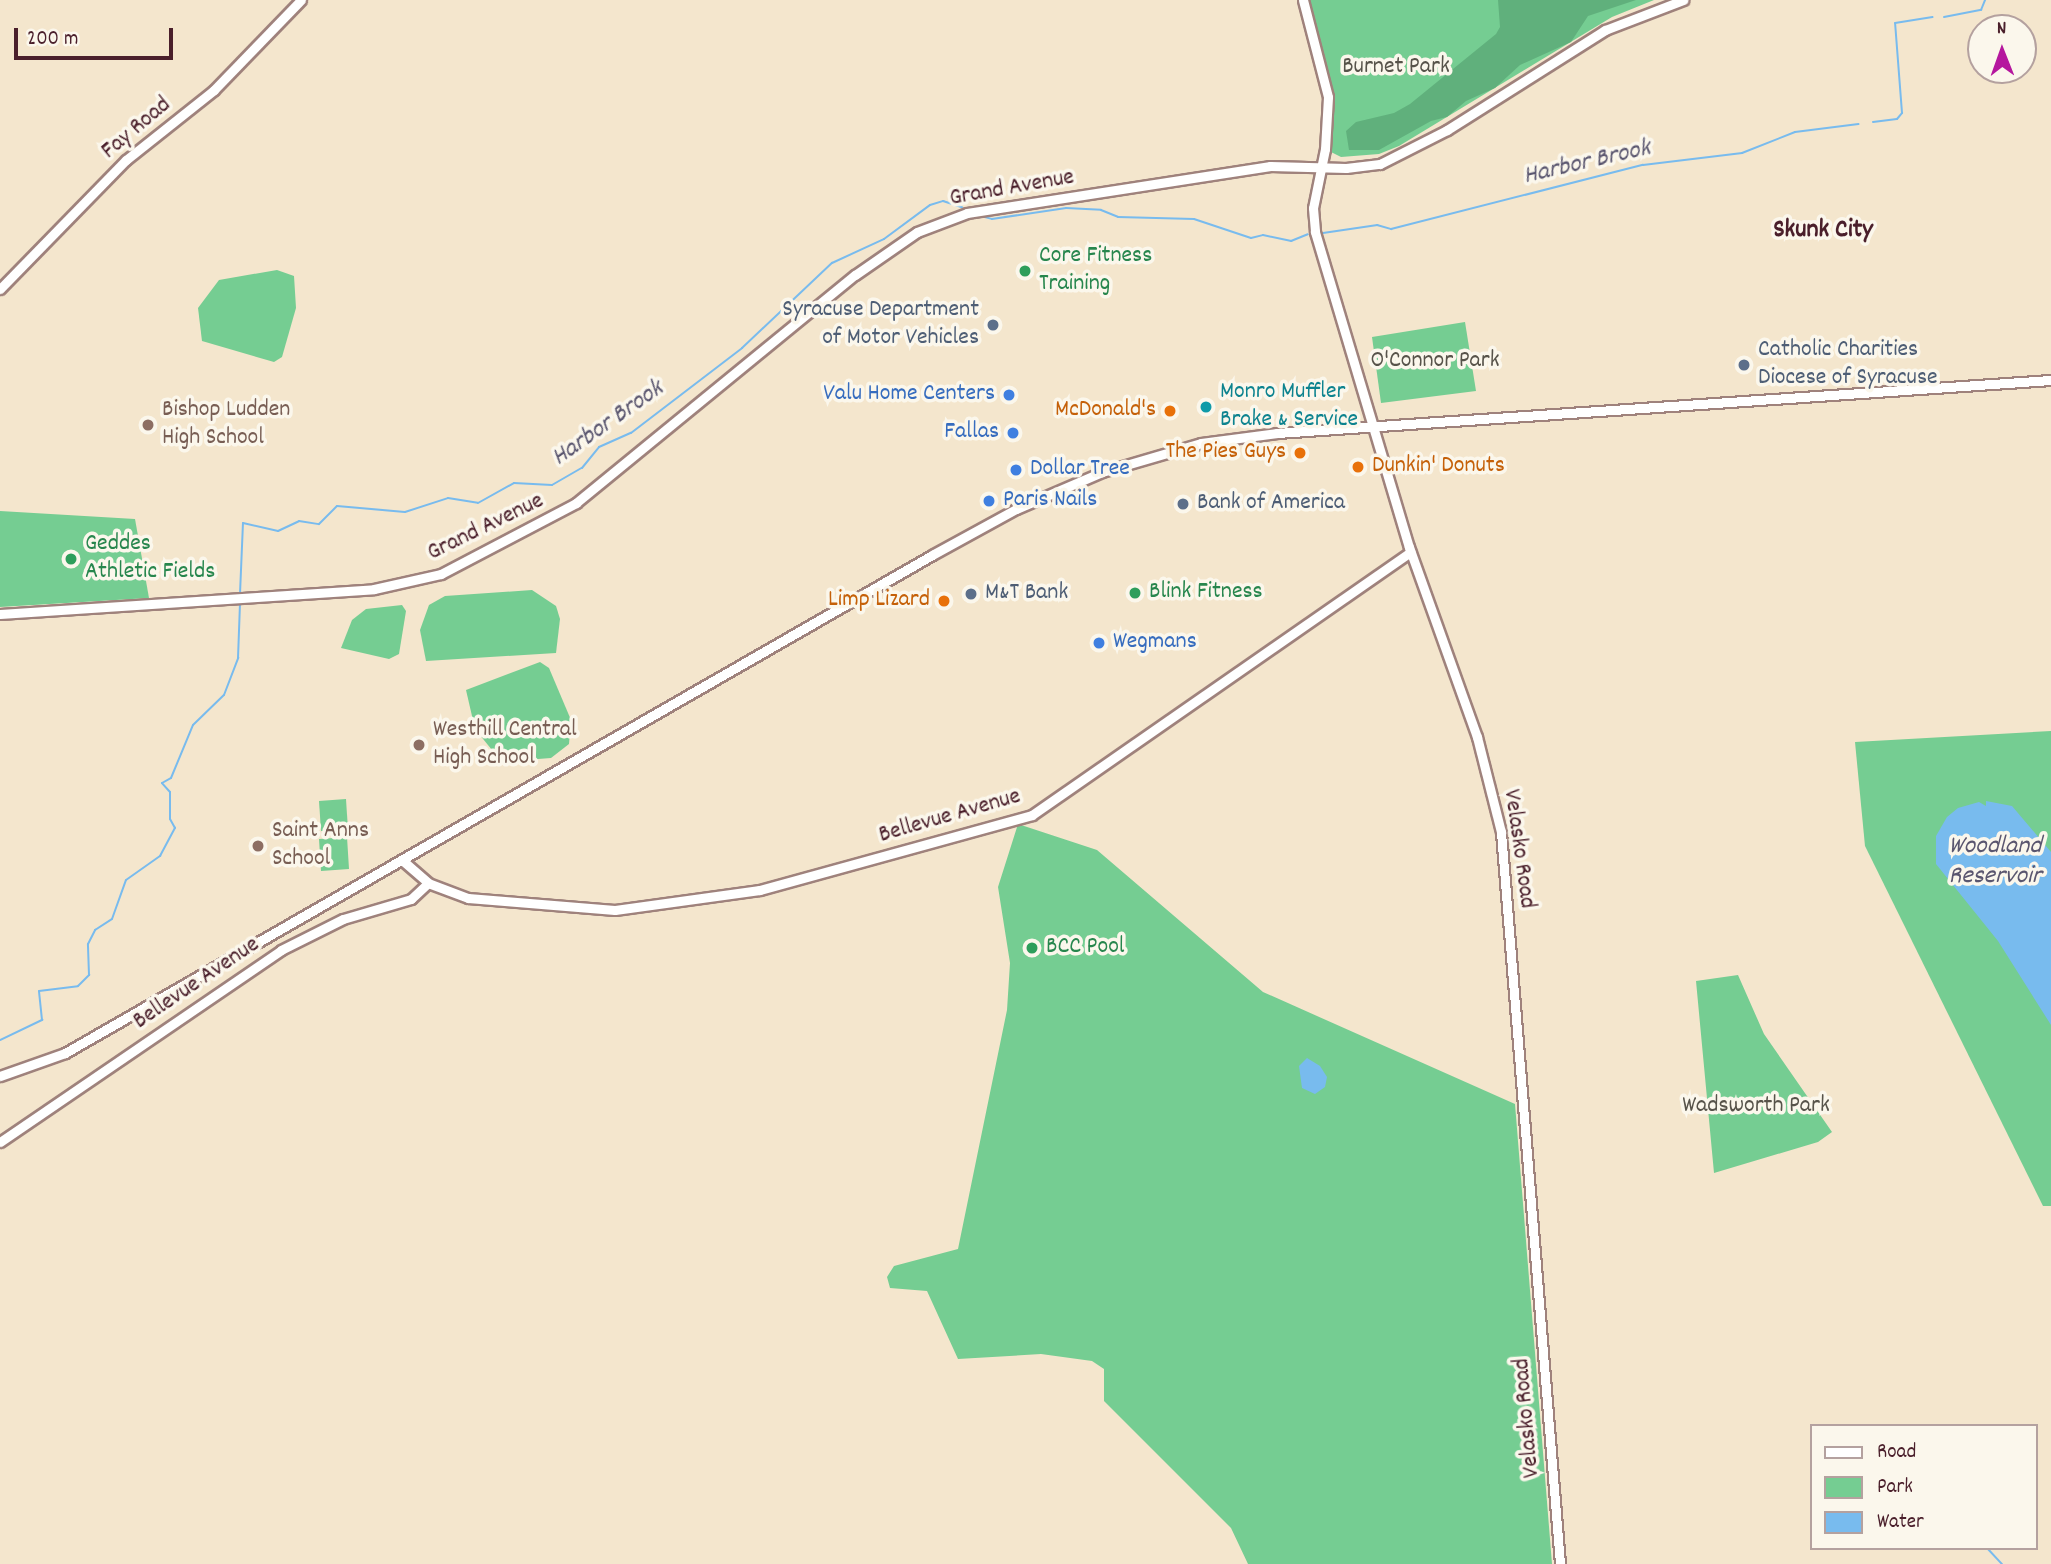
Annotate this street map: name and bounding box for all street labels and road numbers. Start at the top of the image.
street label: Fay Road [96,92,178,166]
street label: Grand Avenue [948,164,1076,214]
street label: Grand Avenue [423,487,549,569]
street label: Bellevue Avenue [876,783,1024,851]
street label: Velasko Road [1495,788,1541,910]
street label: Bellevue Avenue [128,931,266,1037]
street label: Velasko Road [1508,1357,1548,1479]

